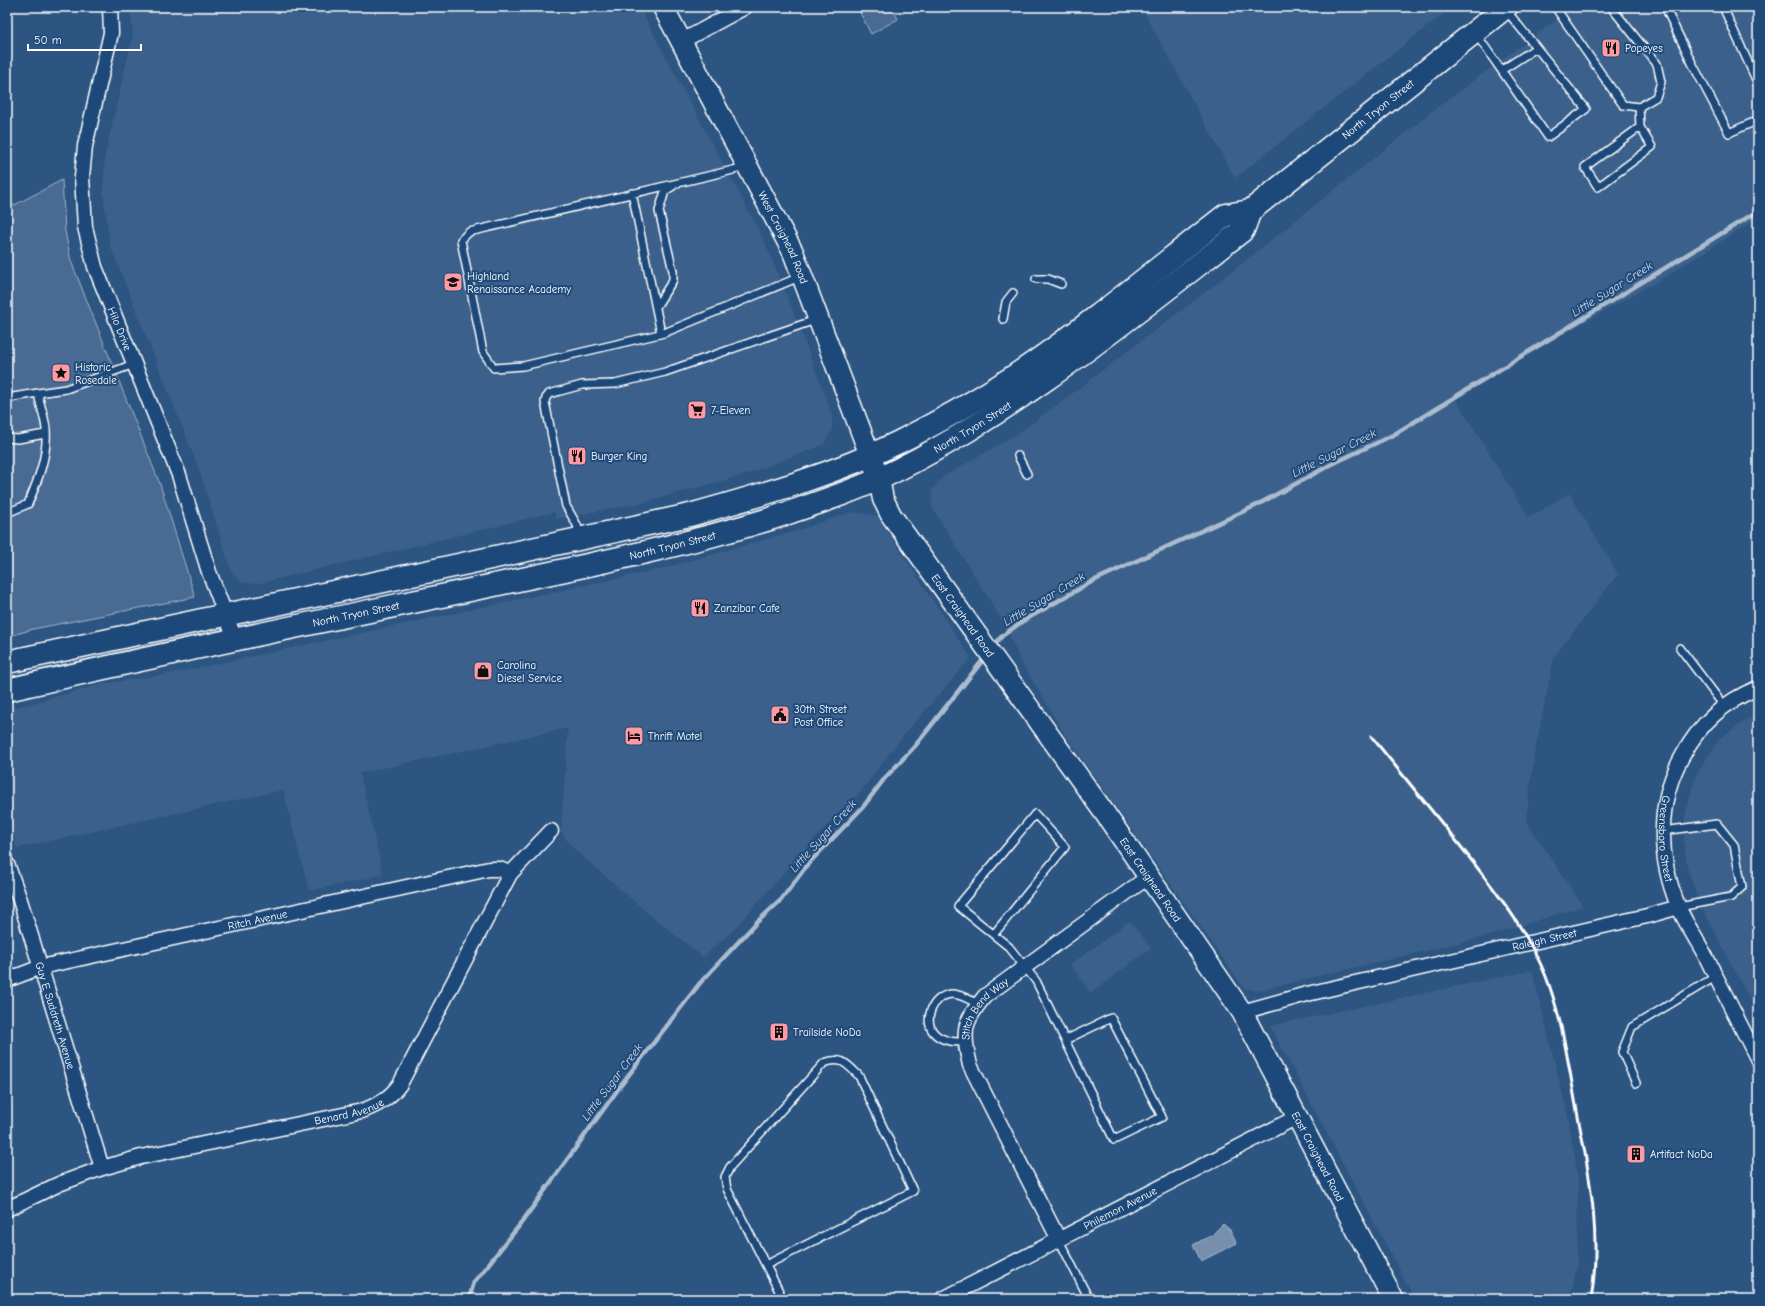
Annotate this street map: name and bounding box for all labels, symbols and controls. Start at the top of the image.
scale bar [28,26,141,52]
text: 50 m [34,33,62,47]
restaurant icon: Popeyes [1600,37,1622,59]
place label: Popeyes [1625,42,1663,55]
street label: North Tryon Street [1339,76,1417,142]
street label: West Craighead Road [755,189,810,286]
water label: Little Sugar Creek [1569,258,1655,319]
place label: Highland Renaissance Academy [467,270,571,296]
school or university icon: Highland Renaissance Academy [442,271,464,293]
street label: Hilo Drive [105,305,134,353]
place label: Historic Rosedale [75,361,117,387]
place icon: Historic Rosedale [50,362,72,384]
supermarket icon: 7-Eleven [686,399,708,421]
street label: North Tryon Street [932,399,1014,456]
place label: 7-Eleven [711,404,750,417]
water label: Little Sugar Creek [1290,426,1379,480]
restaurant icon: Burger King [566,445,588,467]
place label: Burger King [591,450,647,463]
street label: North Tryon Street [628,529,718,563]
water label: Little Sugar Creek [1001,569,1087,629]
street label: East Craighead Road [928,572,997,660]
restaurant icon: Zanzibar Cafe [689,597,711,619]
street label: North Tryon Street [311,599,401,630]
place label: Zanzibar Cafe [714,602,780,615]
place label: Carolina Diesel Service [497,659,562,685]
shop icon: Carolina Diesel Service [472,660,494,682]
place label: 30th Street Post Office [794,703,847,729]
public building icon: 30th Street Post Office [769,704,791,726]
hotel icon: Thrift Motel [623,725,645,747]
place label: Thrift Motel [648,730,702,743]
street label: Greensboro Street [1656,794,1676,884]
water label: Little Sugar Creek [787,797,859,875]
street label: East Craighead Road [1117,835,1184,925]
street label: Ritch Avenue [227,907,289,933]
street label: Raleigh Street [1511,926,1579,954]
street label: Guy E Suddreth Avenue [32,960,78,1071]
street label: Stitch Bend Way [959,975,1011,1040]
building icon: Trailside NoDa [768,1021,790,1043]
place label: Trailside NoDa [793,1026,861,1039]
water label: Little Sugar Creek [579,1041,646,1123]
street label: Benard Avenue [313,1096,387,1128]
street label: East Craighead Road [1289,1110,1346,1204]
building icon: Artifact NoDa [1625,1143,1647,1165]
place label: Artifact NoDa [1650,1148,1713,1161]
street label: Philemon Avenue [1081,1184,1160,1233]

